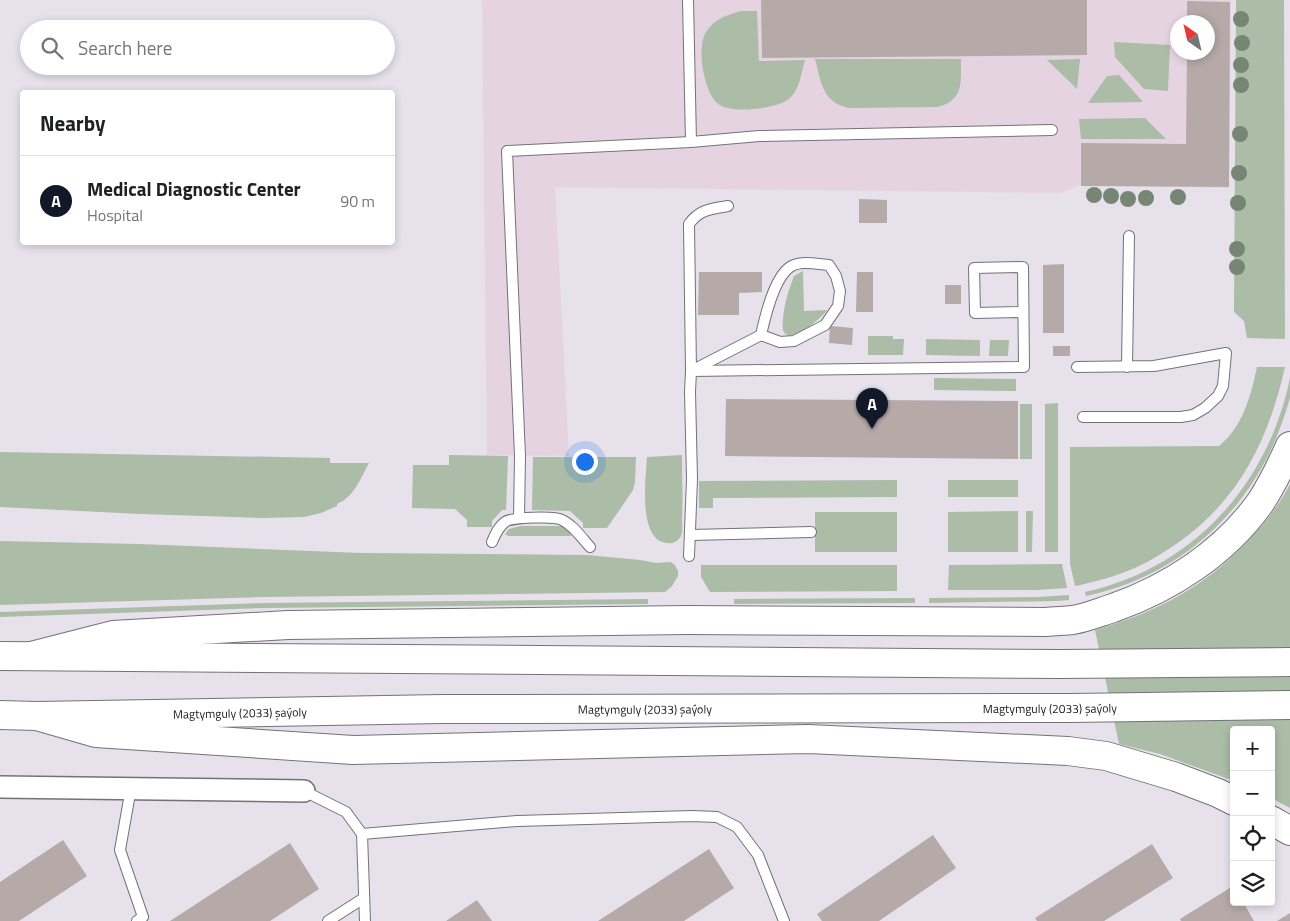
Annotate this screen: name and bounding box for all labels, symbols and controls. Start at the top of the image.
north arrow [1170,15,1215,60]
search box [20,20,395,75]
text: Search here [78,33,172,62]
icon: search [38,34,66,62]
text: Nearby [40,107,105,139]
text: Medical Diagnostic Center [87,174,301,203]
text: A [51,189,61,213]
text: 90 m [340,189,375,213]
text: Hospital [87,203,143,227]
pin: A [856,388,888,429]
your location [572,449,598,475]
street label: Magtymguly (2033) şaýoly [983,698,1117,718]
street label: Magtymguly (2033) şaýoly [578,699,712,718]
street label: Magtymguly (2033) şaýoly [173,702,307,723]
map controls [1230,726,1275,906]
button: + [1230,726,1275,771]
button: − [1230,771,1275,816]
button: locate [1230,816,1275,861]
button: layers [1230,861,1275,906]

